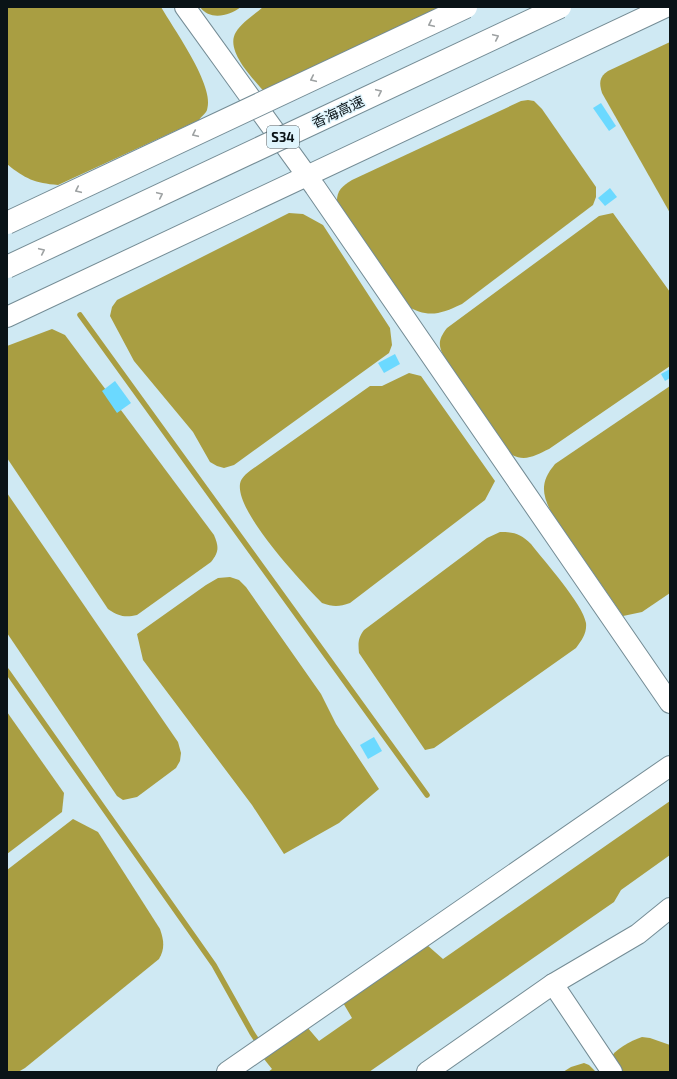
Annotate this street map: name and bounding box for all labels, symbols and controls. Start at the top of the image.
one-way arrow [427,19,435,27]
one-way arrow [492,34,500,42]
one-way arrow [310,74,317,82]
one-way arrow [374,89,382,97]
street label: 香海高速 [309,92,367,131]
road number: S34 [267,126,299,148]
one-way arrow [192,129,200,137]
one-way arrow [74,185,82,193]
one-way arrow [156,192,163,200]
one-way arrow [38,248,46,256]

